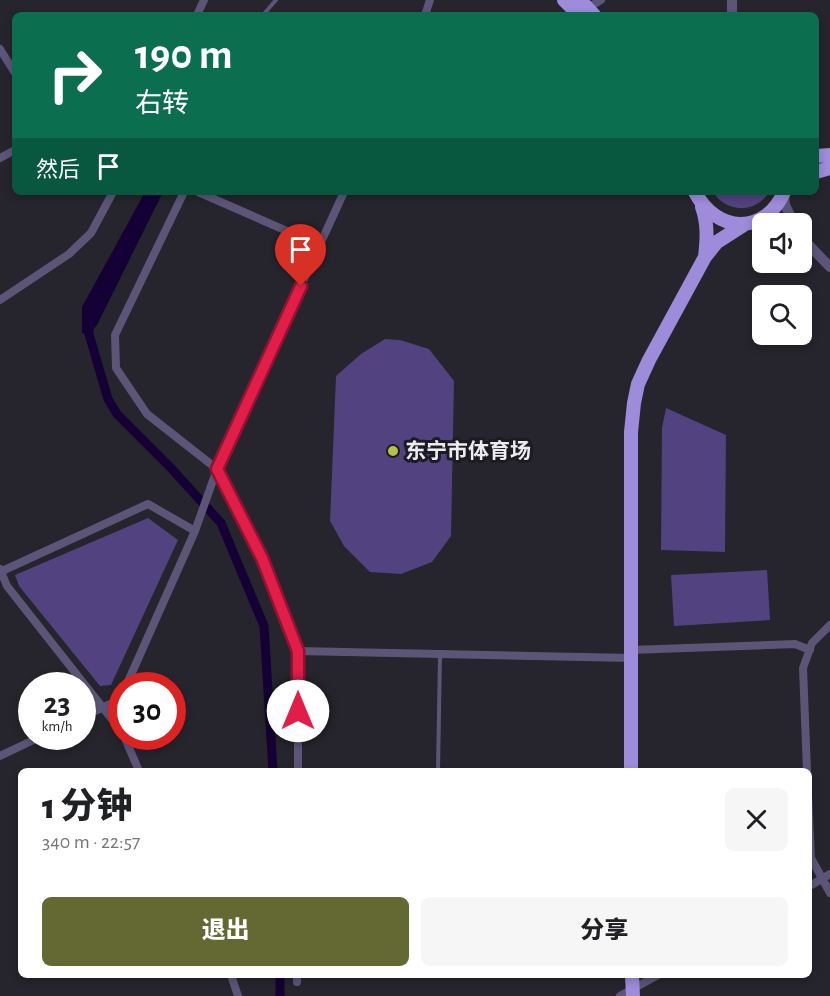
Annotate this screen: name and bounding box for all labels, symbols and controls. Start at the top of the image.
text: 190 m [135,34,233,76]
icon: right [36,36,114,114]
text: 右转 [135,90,189,117]
icon: arrive [92,150,125,183]
text: 然后 [36,159,80,181]
map controls [752,213,812,345]
button: sound [752,213,812,273]
pin [275,224,326,286]
icon: arrive [284,233,317,266]
button: search [752,285,812,345]
place label: 东宁市体育场 [405,439,531,462]
marker: 东宁市体育场 [386,444,400,458]
speed limit sign: 30 [108,672,186,750]
position arrow [266,679,330,743]
text: 23 [43,689,71,719]
text: km/h [42,719,72,734]
button: close [725,788,788,851]
text: 1 分钟 [42,789,132,825]
text: 340 m · 22:57 [42,832,140,852]
button: 退出 [42,897,409,966]
button: 分享 [421,897,788,966]

